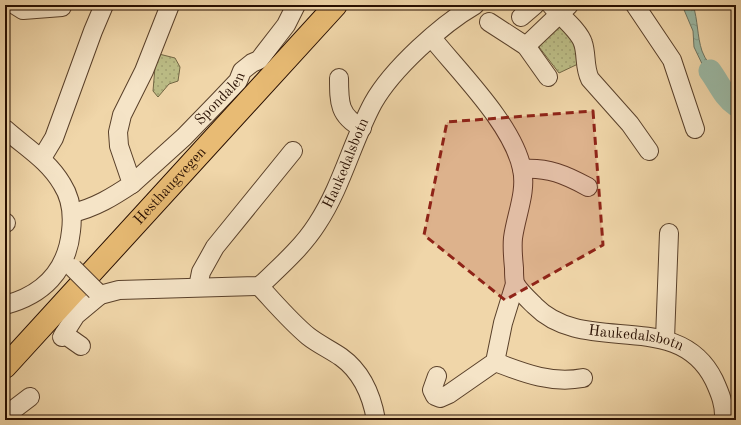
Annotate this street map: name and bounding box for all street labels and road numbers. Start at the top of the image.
street label: Spondalen [192,70,248,128]
street label: Haukedalsbotn [320,116,372,211]
street label: Hesthaugvegen [131,144,209,228]
street label: Haukedalsbotn [587,323,686,354]

